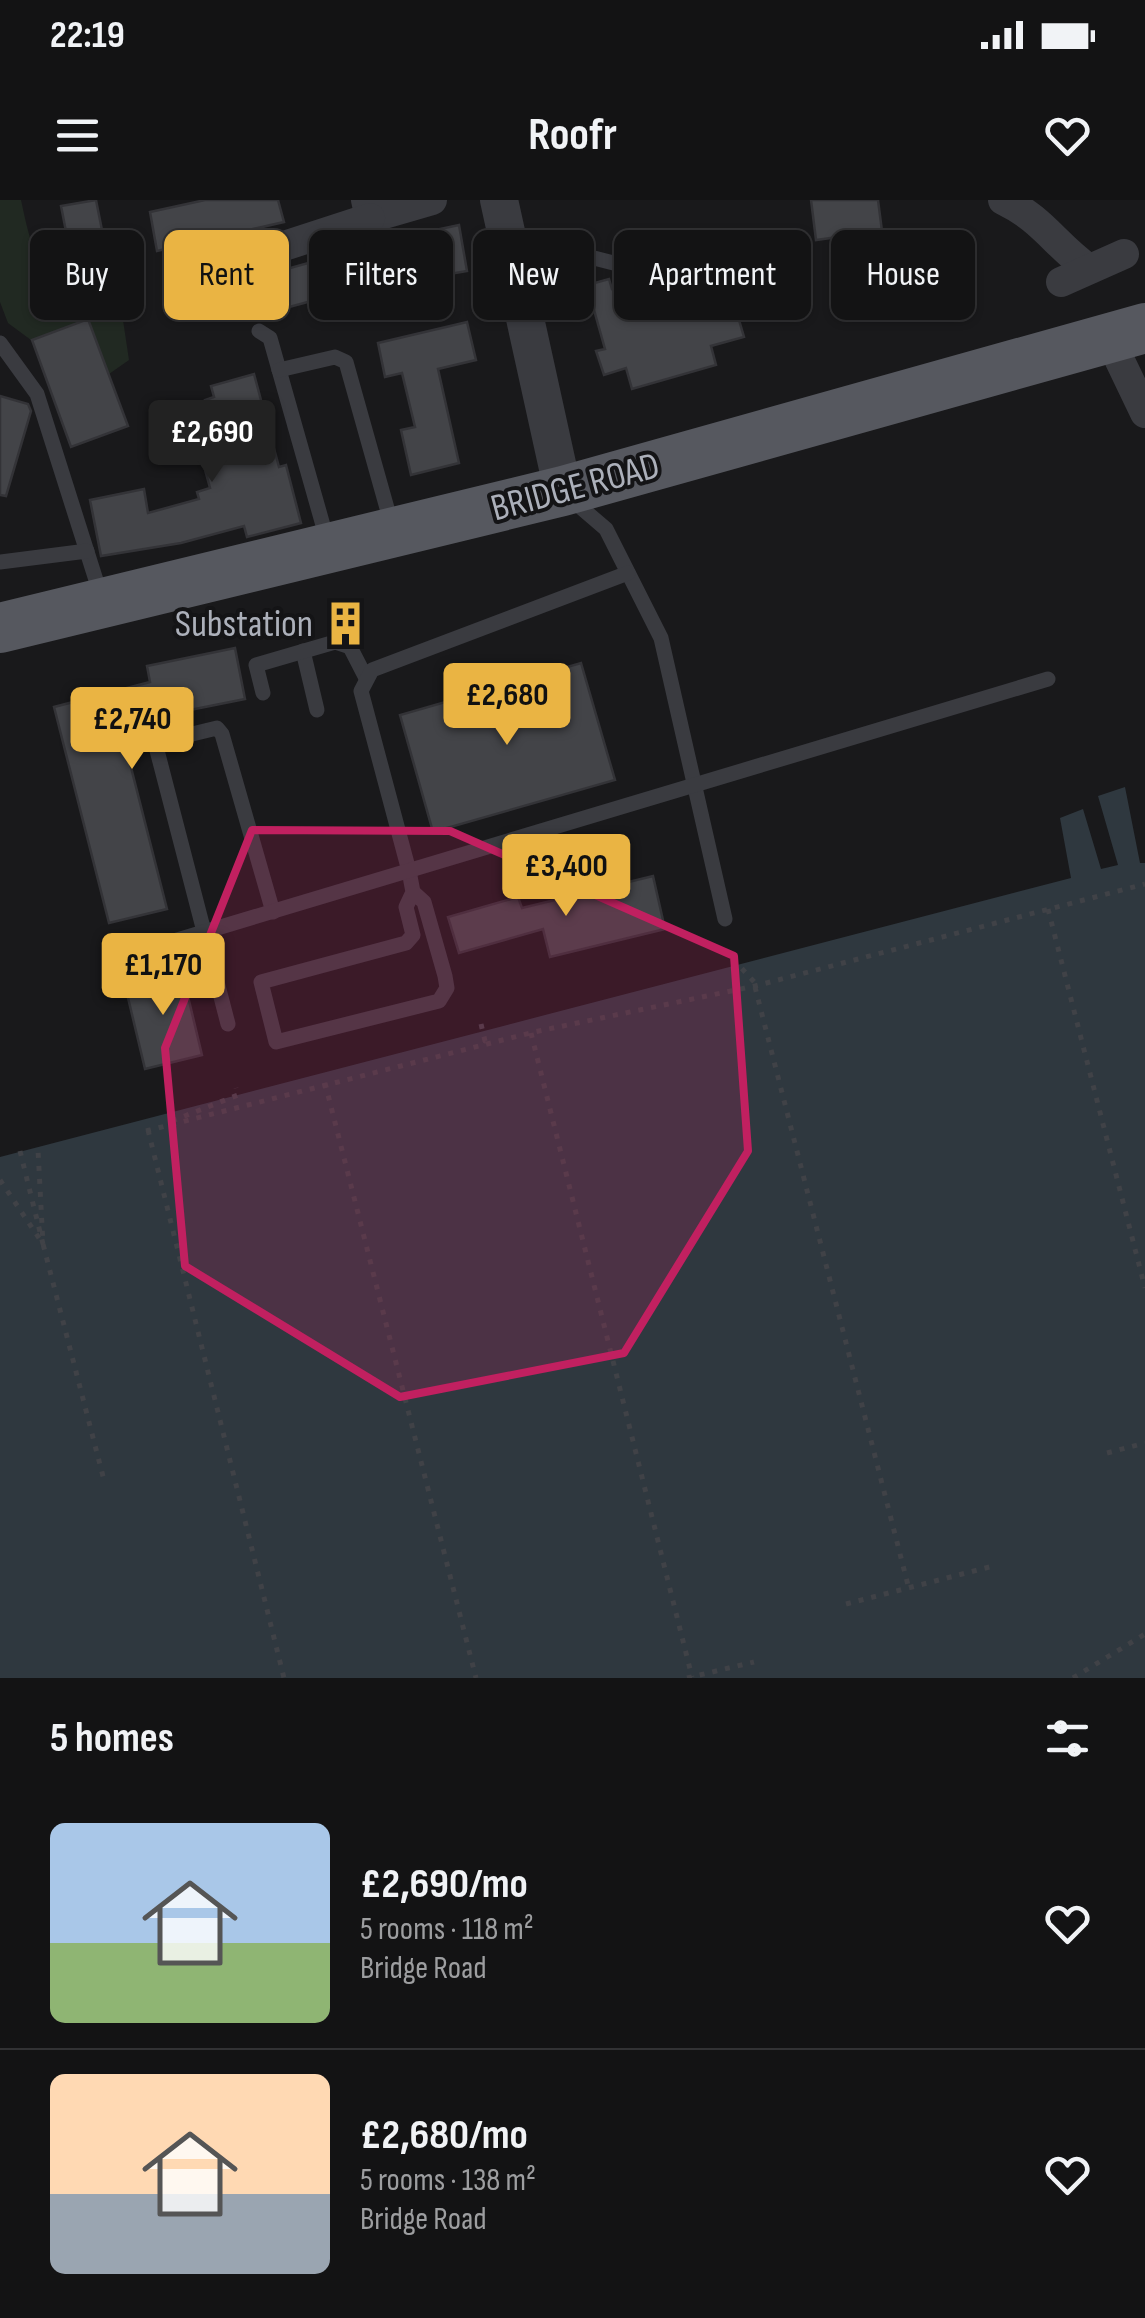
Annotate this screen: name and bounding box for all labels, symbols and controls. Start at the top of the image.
text: 22:19 [50,13,125,58]
icon: menu [50,108,105,163]
text: Roofr [528,108,617,163]
icon: heart [1040,108,1095,163]
chip: Buy [30,230,144,320]
chip: Rent [164,230,289,320]
chip: Filters [309,230,453,320]
chip: New [473,230,594,320]
chip: Apartment [614,230,811,320]
chip: House [831,230,975,320]
pin: £2,690 [131,400,293,485]
text: £2,690 [170,413,254,452]
street label: BRIDGE ROAD [486,443,664,531]
building icon: Substation [322,599,370,647]
place label: Substation [175,602,313,647]
pin: £2,680 [426,663,588,748]
text: £2,680 [465,676,549,715]
pin: £2,740 [51,687,213,772]
text: £2,740 [93,700,171,739]
pin: £3,400 [485,834,647,919]
text: £3,400 [524,847,608,886]
pin: £1,170 [82,933,244,1018]
text: £1,170 [124,946,202,985]
icon: filters [1040,1711,1095,1766]
text: 5 homes [50,1713,174,1764]
text: £2,690/mo [360,1859,528,1910]
icon: home [130,1863,250,1983]
icon: heart [1040,1896,1095,1951]
text: 5 rooms · 118 m² [360,1910,534,1949]
text: Bridge Road [360,1949,487,1988]
text: £2,680/mo [360,2110,528,2161]
icon: home [130,2114,250,2234]
icon: heart [1040,2147,1095,2202]
text: 5 rooms · 138 m² [360,2161,536,2200]
text: Bridge Road [360,2200,487,2239]

